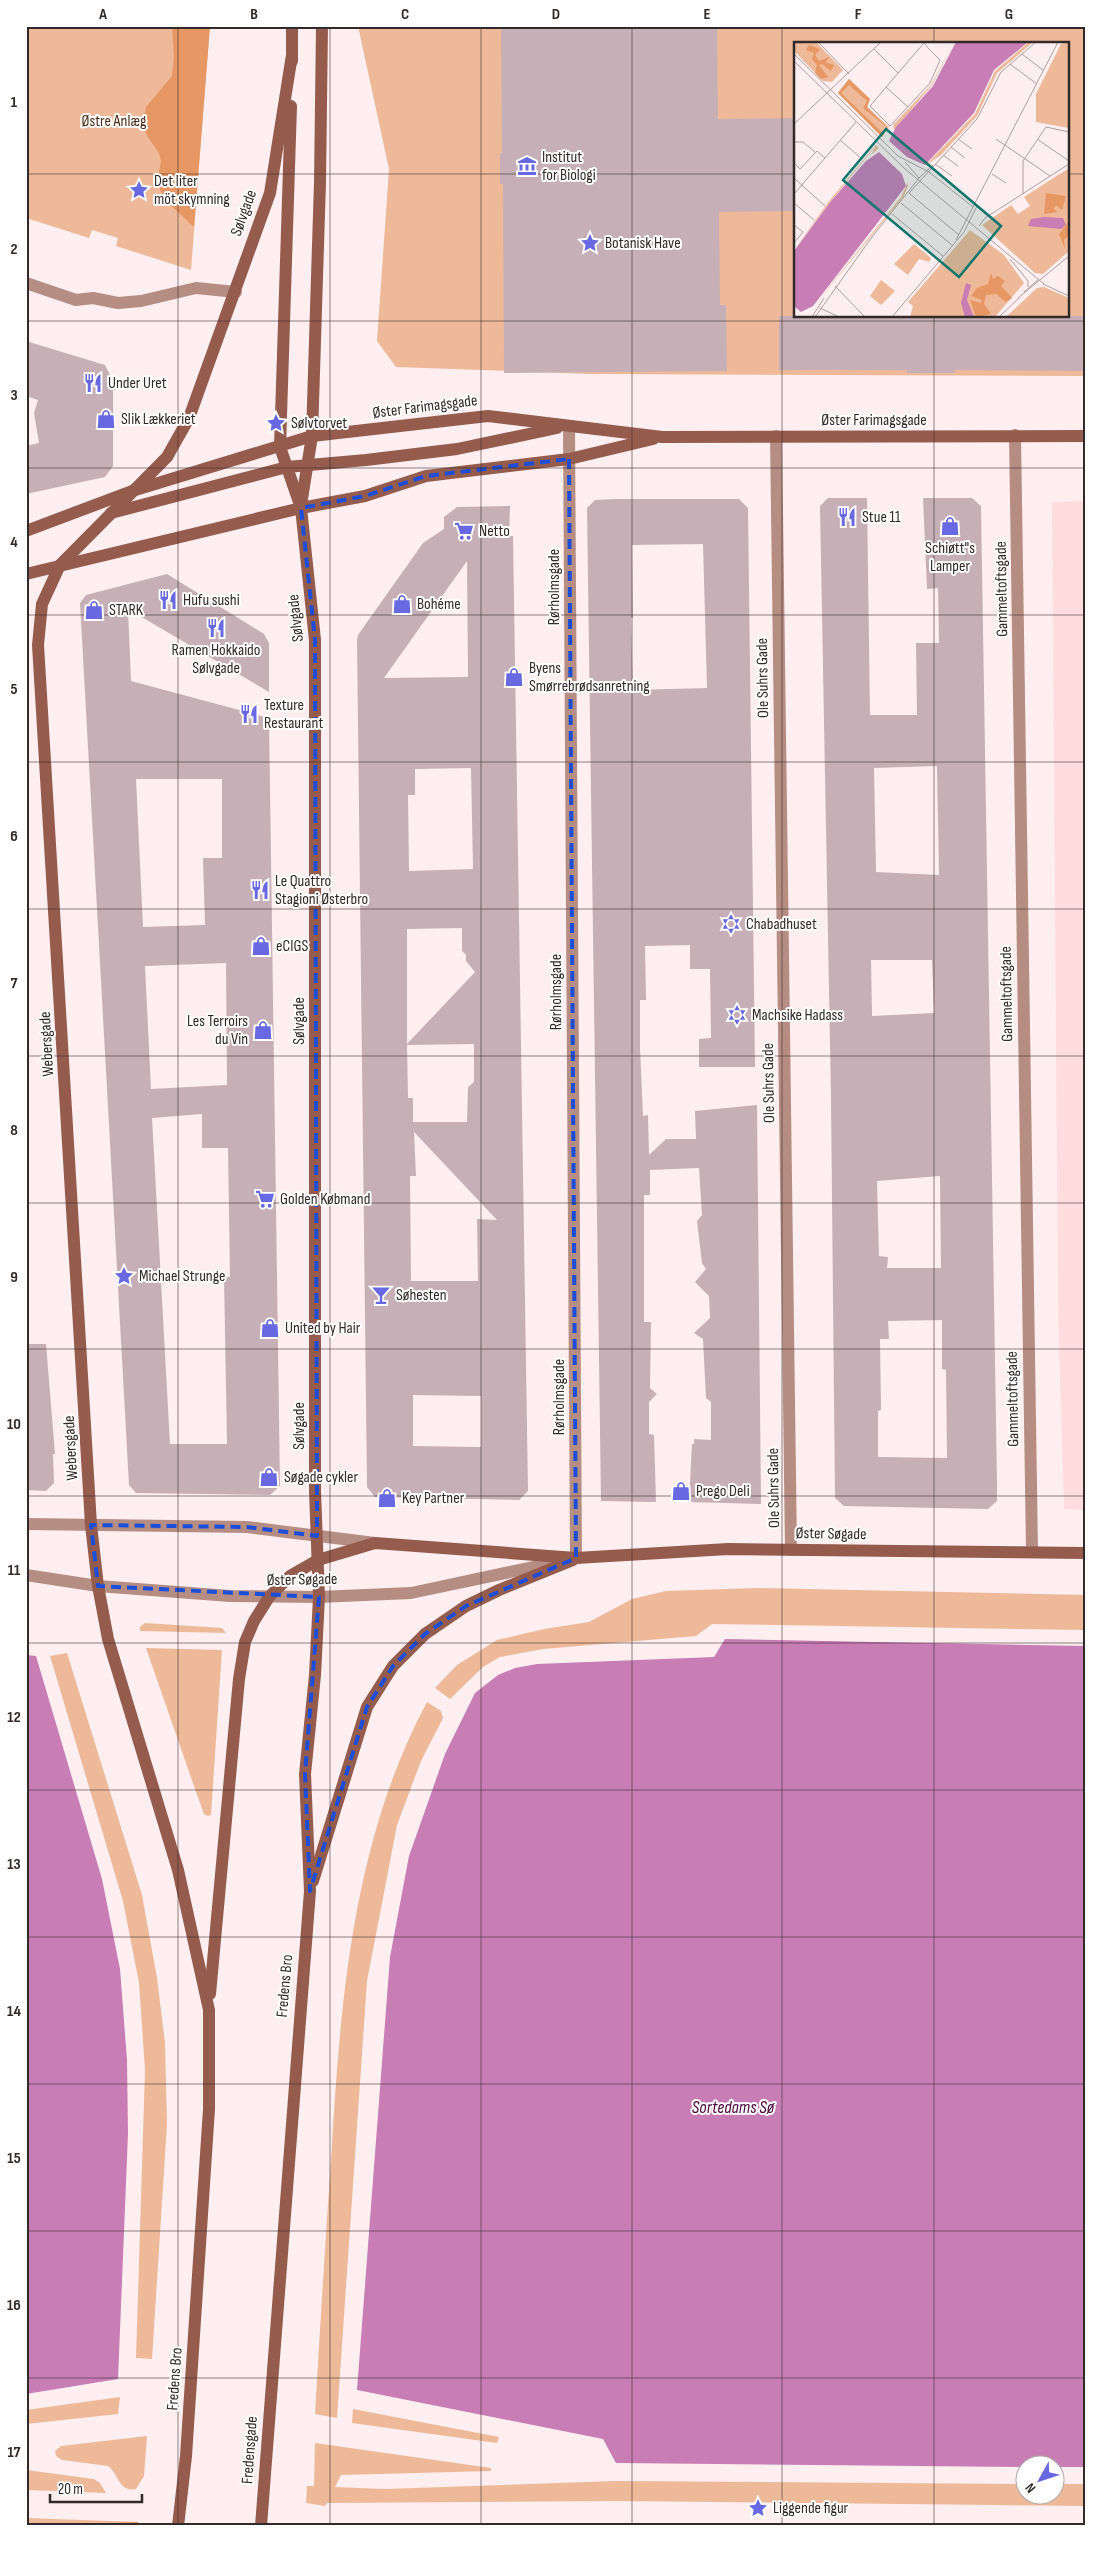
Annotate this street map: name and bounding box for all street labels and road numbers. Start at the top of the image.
street label: Sølvgade [227,187,261,239]
street label: Øster Farimagsgade [372,391,478,423]
street label: Øster Farimagsgade [821,411,927,430]
street label: Gammeltoftsgade [992,541,1012,637]
street label: Rørholmsgade [545,549,564,625]
street label: Sølvgade [284,593,308,643]
street label: Ole Suhrs Gade [753,638,773,718]
street label: Gammeltoftsgade [997,946,1017,1042]
street label: Rørholmsgade [547,954,566,1030]
street label: Sølvgade [290,997,309,1045]
street label: Webersgade [36,1011,58,1077]
street label: Ole Suhrs Gade [759,1043,779,1123]
street label: Gammeltoftsgade [1003,1351,1023,1447]
street label: Rørholmsgade [550,1359,569,1435]
street label: Sølvgade [290,1402,309,1450]
street label: Webersgade [60,1415,82,1481]
street label: Ole Suhrs Gade [764,1448,784,1528]
street label: Øster Søgade [795,1524,867,1544]
street label: Øster Søgade [266,1570,338,1590]
street label: Fredens Bro [273,1954,297,2018]
street label: Fredens Bro [163,2347,187,2411]
street label: Fredensgade [238,2415,262,2485]

